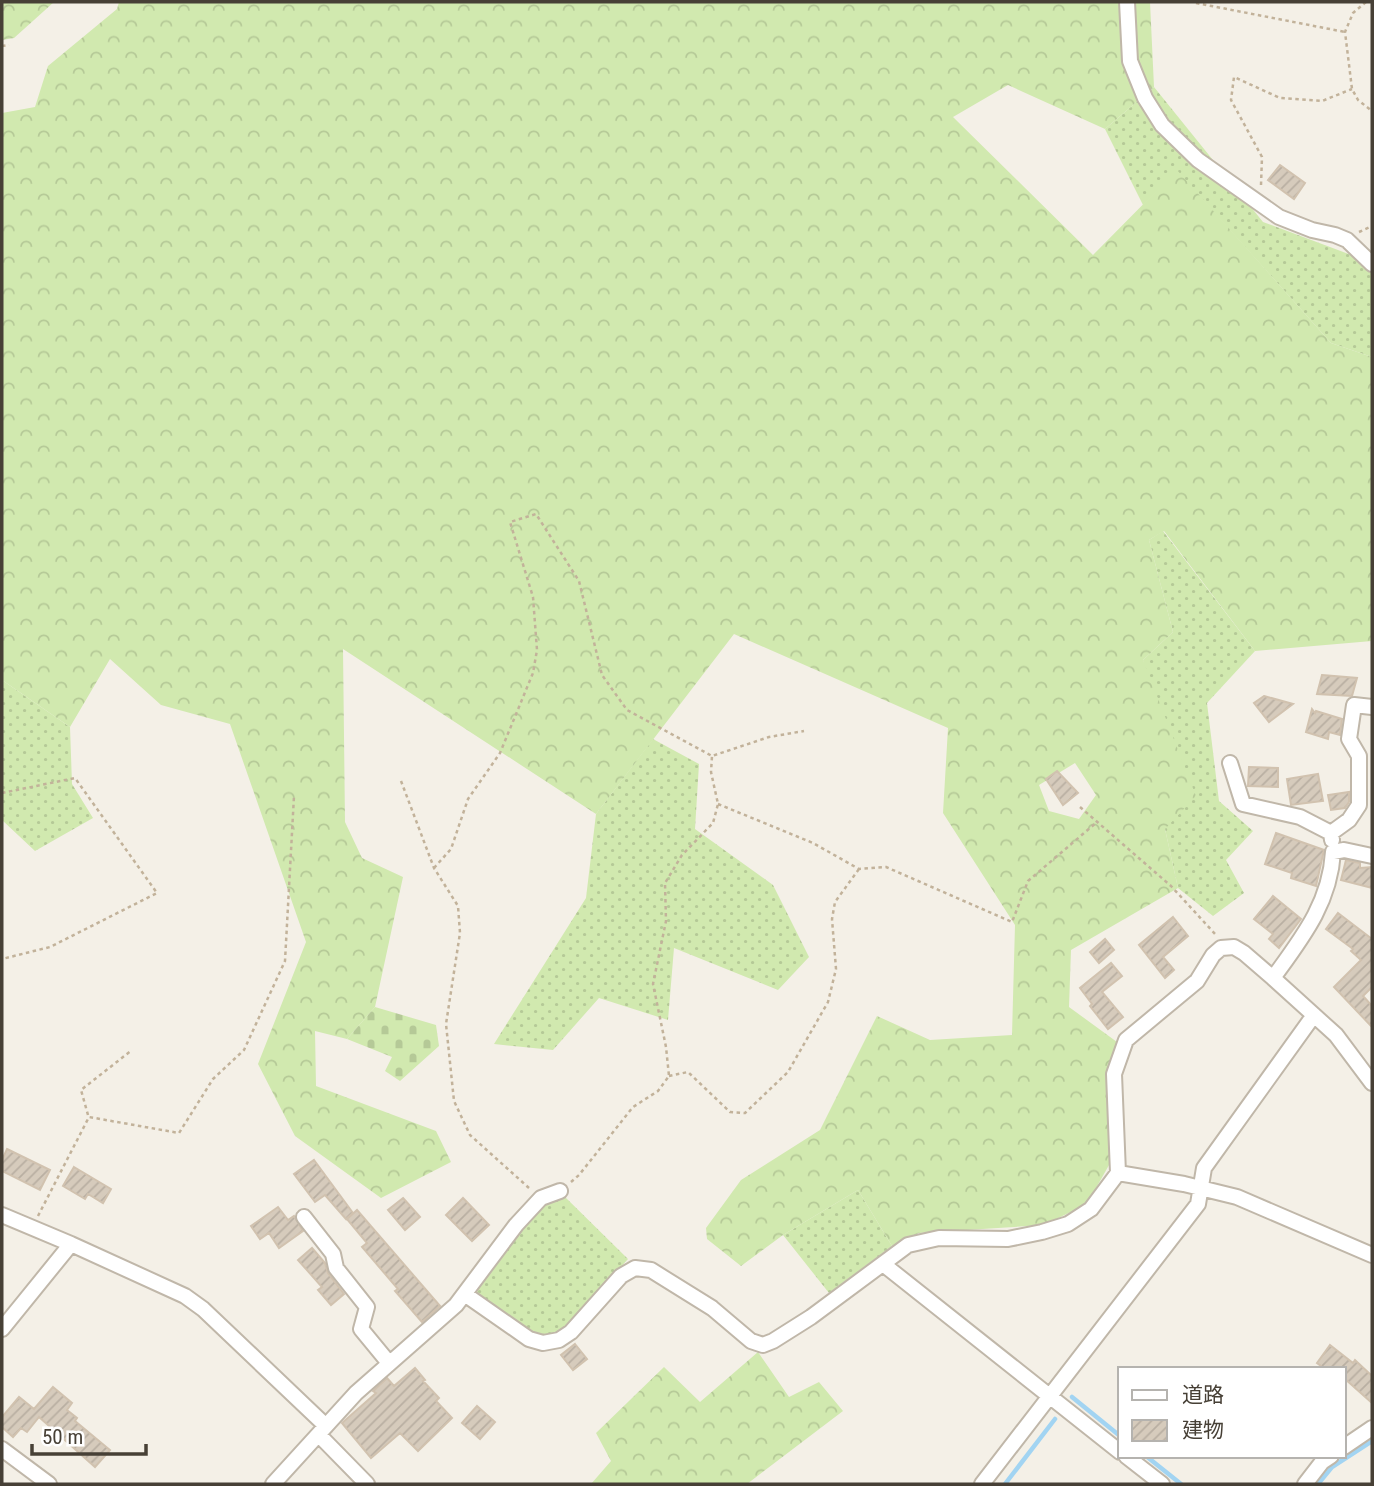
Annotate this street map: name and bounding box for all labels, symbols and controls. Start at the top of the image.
legend [1118,1367,1346,1458]
text: 道路 [1182,1383,1224,1407]
scale bar [32,1412,145,1456]
text: 建物 [1182,1418,1224,1442]
text: 50 m [42,1425,83,1449]

